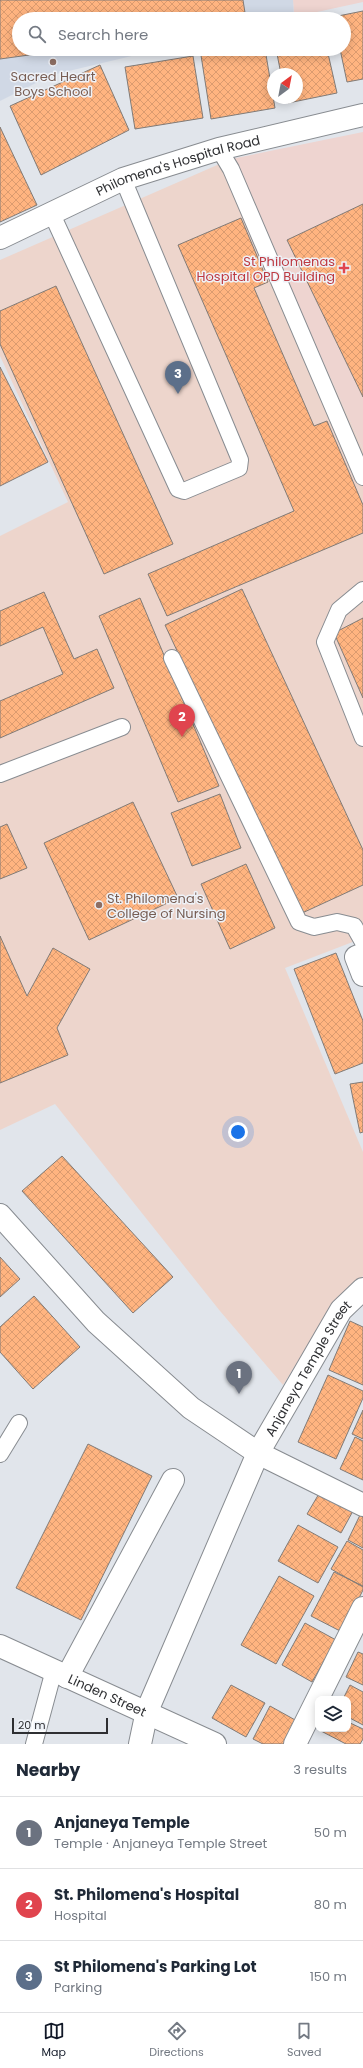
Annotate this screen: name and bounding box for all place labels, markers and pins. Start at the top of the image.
marker: Sacred Heart Boys School [48,57,58,67]
place label: Sacred Heart Boys School [11,67,96,101]
place label: St Philomenas Hospital OPD Building [197,252,335,286]
marker: St Philomenas Hospital OPD Building [338,262,350,274]
pin: 3 [165,361,191,394]
pin: 2 [169,704,195,737]
place label: St. Philomena's College of Nursing [107,889,226,923]
marker: St. Philomena's College of Nursing [94,900,104,910]
pin: 1 [226,1361,252,1394]

